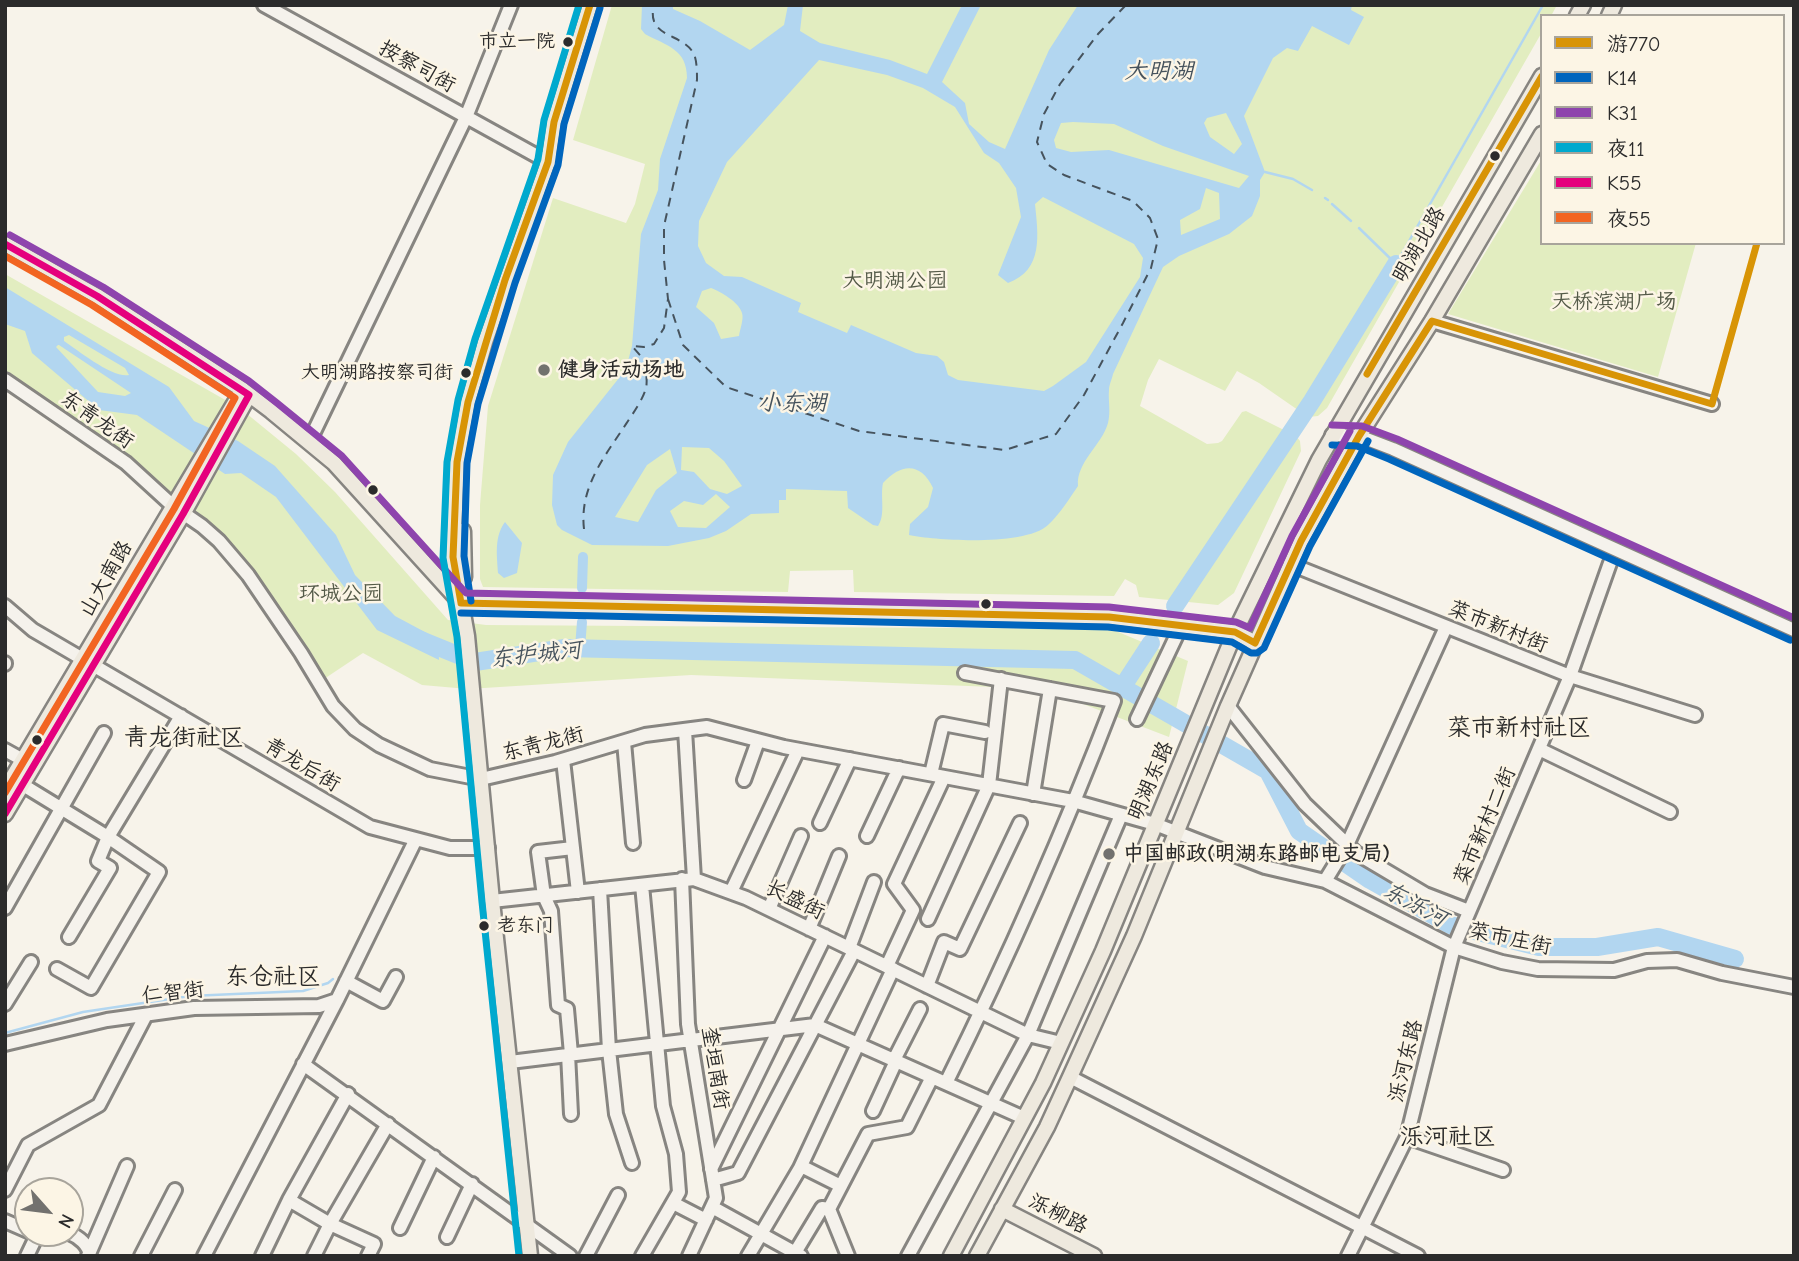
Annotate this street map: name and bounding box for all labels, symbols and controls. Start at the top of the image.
legend [1540,14,1785,245]
place label: 市立一院 [479,31,555,53]
text: 游770 [1607,32,1661,56]
marker: 市立一院 [561,35,575,49]
street label: 按察司街 [374,36,460,98]
water label: 大明湖 [1125,57,1193,85]
text: K14 [1607,66,1637,90]
text: K31 [1607,101,1638,125]
text: 夜11 [1607,137,1645,161]
unlabelled marker [1488,149,1502,163]
text: K55 [1607,171,1642,195]
street label: 明湖北路 [1387,202,1451,288]
text: 夜55 [1607,207,1651,231]
park label: 大明湖公园 [843,268,947,294]
park label: 天桥滨湖广场 [1551,289,1677,315]
place label: 健身活动场地 [558,357,684,383]
place label: 大明湖路按察司街 [301,362,453,384]
marker: 健身活动场地 [536,362,552,378]
marker: 大明湖路按察司街 [459,366,473,380]
street label: 东青龙街 [55,386,139,454]
water label: 小东湖 [758,389,826,417]
unlabelled marker [366,483,380,497]
street label: 山大南路 [74,536,138,622]
park label: 环城公园 [299,581,383,607]
street label: 菜市新村街 [1445,596,1551,658]
unlabelled marker [979,597,993,611]
water label: 东护城河 [489,636,583,674]
district label: 菜市新村社区 [1447,714,1591,742]
street label: 东青龙街 [499,722,587,766]
district label: 青龙街社区 [124,724,244,752]
unlabelled marker [30,733,44,747]
street label: 青龙后街 [260,733,344,797]
street label: 明湖东路 [1123,737,1179,825]
street label: 菜市新村二街 [1449,763,1521,889]
place label: 中国邮政(明湖东路邮电支局) [1123,841,1390,867]
marker: 中国邮政(明湖东路邮电支局) [1101,846,1117,862]
street label: 长盛街 [761,875,829,925]
water label: 东泺河 [1378,877,1452,933]
place label: 老东门 [497,915,554,937]
street label: 菜市庄街 [1466,918,1554,960]
marker: 老东门 [477,919,491,933]
district label: 东仓社区 [225,963,321,991]
street label: 仁智街 [140,977,206,1009]
street label: 泺河东路 [1384,1017,1428,1105]
street label: 奎垣南街 [696,1025,734,1111]
district label: 泺河社区 [1400,1123,1496,1151]
north arrow [14,1177,84,1247]
street label: 泺柳路 [1024,1188,1092,1240]
text: N [53,1210,78,1232]

